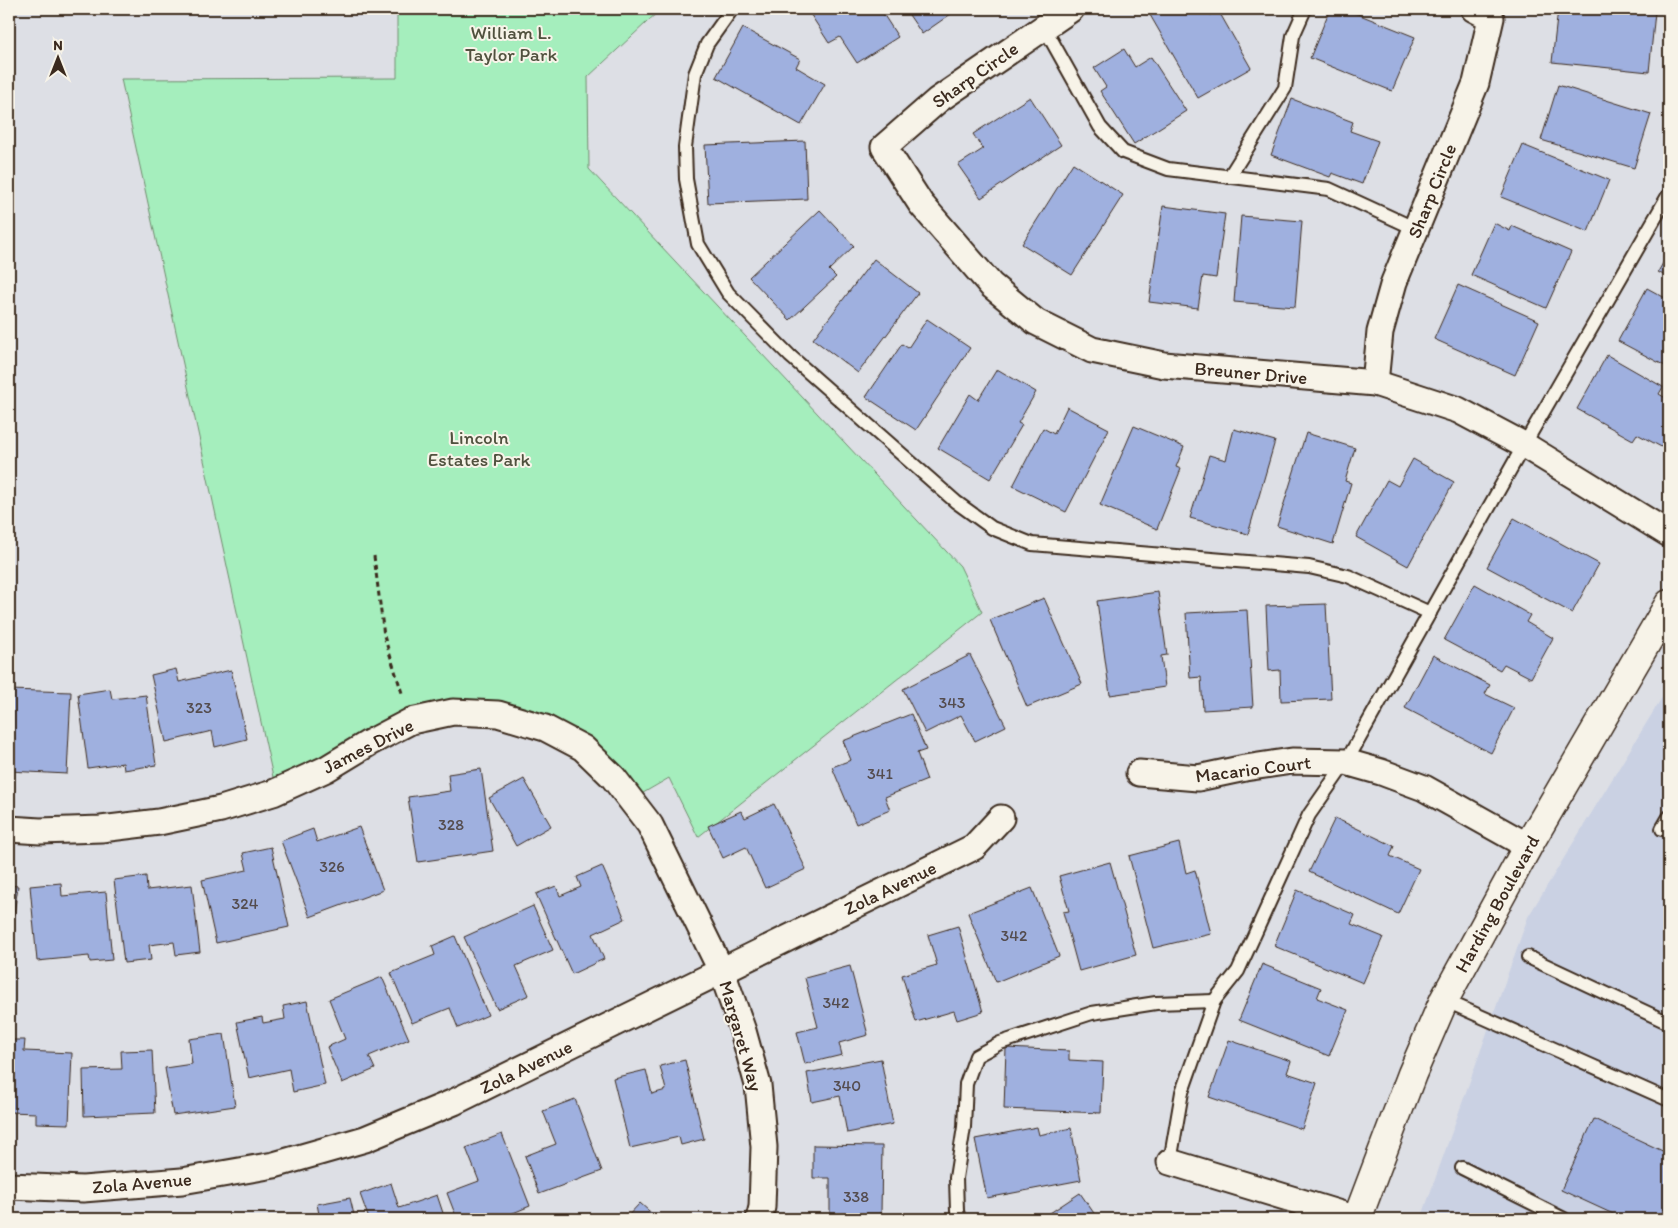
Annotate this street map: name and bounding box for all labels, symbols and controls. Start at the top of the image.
park label: William L. Taylor Park [465,21,557,66]
north arrow [32,32,82,82]
text: N [53,37,63,54]
street label: Sharp Circle [927,37,1023,113]
street label: Sharp Circle [1403,140,1461,242]
street label: Breuner Drive [1194,357,1308,389]
park label: Lincoln Estates Park [428,426,530,471]
house number: 343 [938,693,966,712]
house number: 323 [186,698,212,717]
street label: James Drive [319,713,417,779]
street label: Macario Court [1194,751,1312,787]
house number: 341 [867,764,893,783]
house number: 328 [438,815,464,834]
street label: Harding Boulevard [1450,831,1544,977]
street label: Zola Avenue [840,856,940,920]
house number: 326 [319,857,345,876]
house number: 324 [232,894,259,913]
house number: 342 [1001,926,1028,945]
street label: Margaret Way [714,978,768,1094]
house number: 342 [823,993,850,1012]
street label: Zola Avenue [476,1035,576,1099]
house number: 340 [833,1076,861,1095]
street label: Zola Avenue [91,1167,193,1199]
house number: 338 [843,1187,869,1206]

